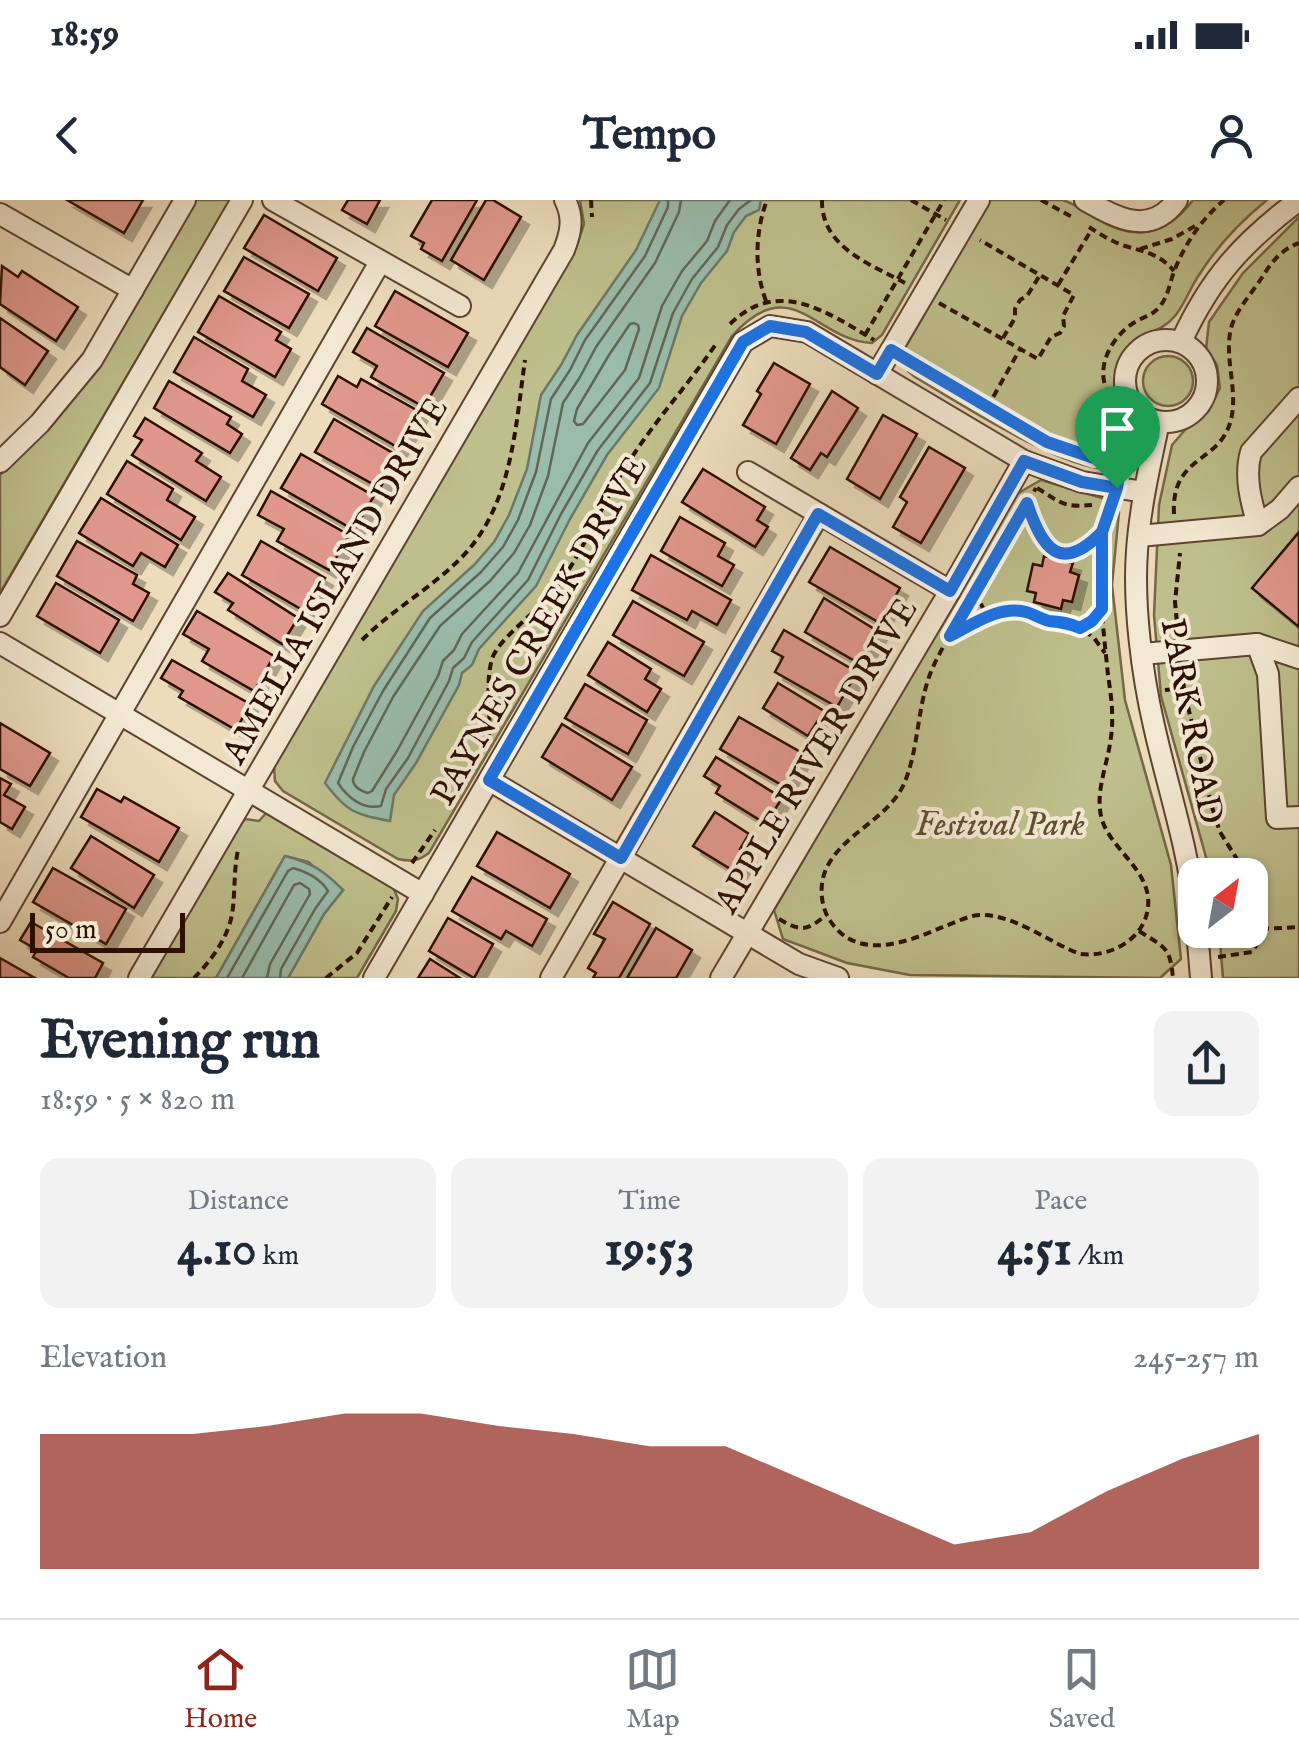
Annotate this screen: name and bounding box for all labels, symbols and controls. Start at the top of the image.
text: 18:59 [50,11,119,59]
text: Tempo [583,107,716,164]
icon: back [40,108,95,163]
icon: person [1204,108,1259,163]
pin [1075,386,1160,489]
street label: AMELIA ISLAND DRIVE [212,390,460,773]
icon: arrive [1090,401,1145,456]
street label: PAYNES CREEK DRIVE [422,448,659,814]
street label: APPLE RIVER DRIVE [705,590,929,923]
street label: PARK ROAD [1149,615,1233,828]
park label: Festival Park [915,803,1085,848]
north arrow [1178,858,1268,948]
map controls [1178,858,1268,948]
scale bar [30,908,185,953]
text: 50 m [45,913,97,948]
text: Evening run [40,1007,320,1077]
button: share [1154,1011,1259,1116]
text: 18:59 · 5 × 820 m [40,1080,235,1121]
text: Distance [188,1184,289,1219]
text: Time [618,1184,681,1219]
text: Pace [1034,1184,1087,1219]
text: 4.10 [177,1219,256,1282]
text: 19:53 [604,1219,695,1282]
text: 4:51 [997,1219,1072,1282]
text: km [256,1239,299,1274]
text: /km [1072,1239,1124,1274]
text: Elevation [40,1338,167,1379]
text: 245–257 m [1133,1338,1259,1379]
tab: Home [184,1642,257,1737]
tab: Map [625,1642,680,1737]
tab: Saved [1049,1642,1115,1737]

